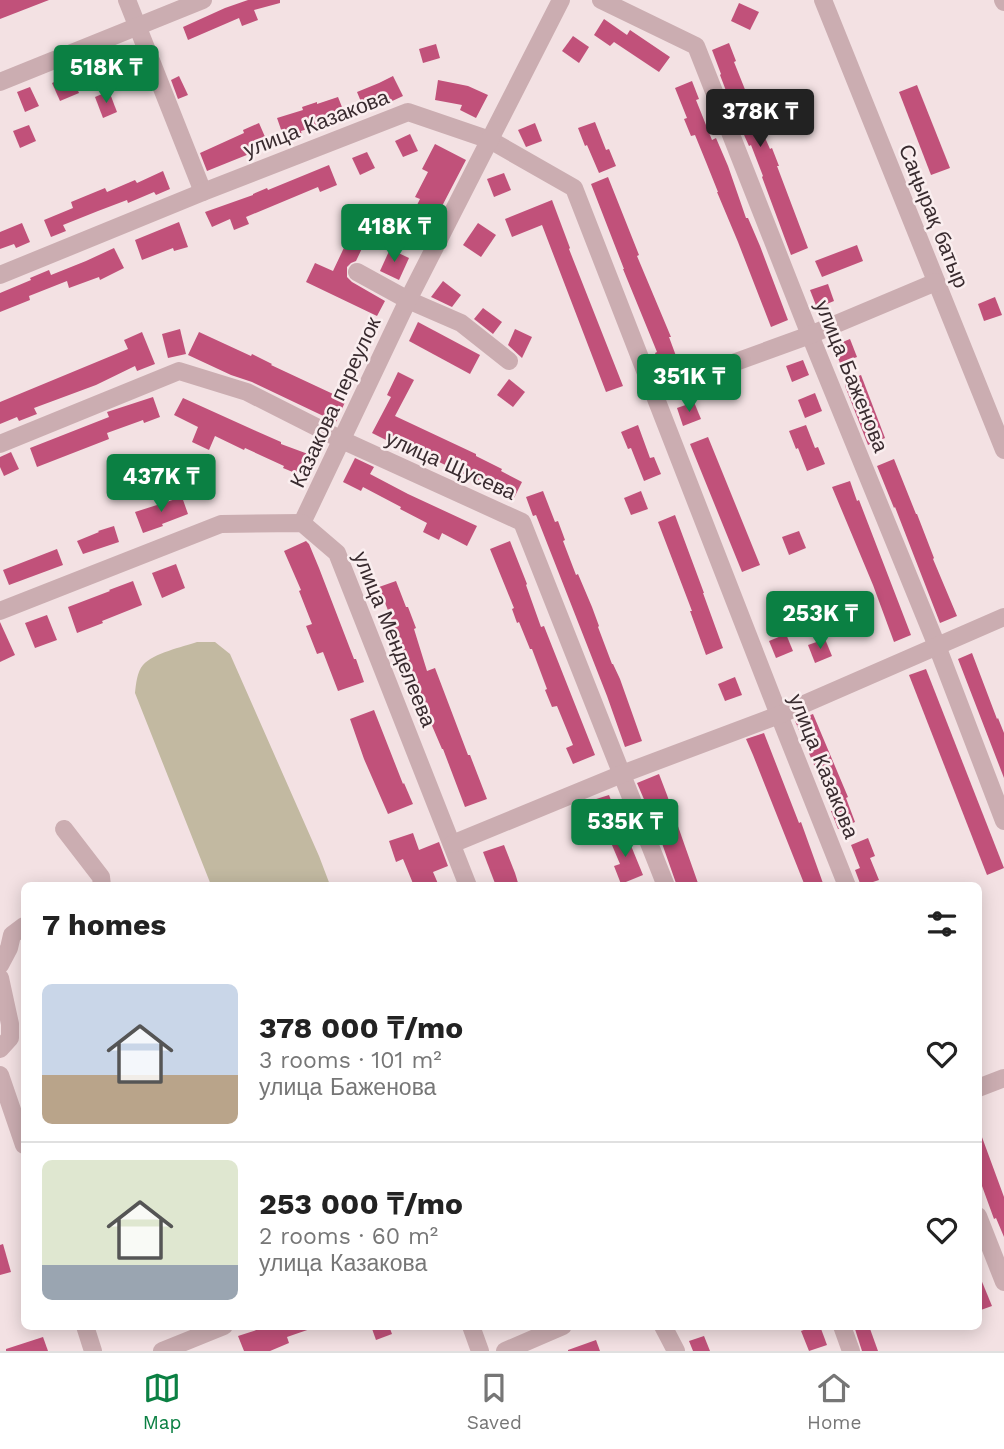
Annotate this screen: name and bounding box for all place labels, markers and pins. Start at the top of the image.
pin: 518K ₸ [49,46,163,105]
pin: 378K ₸ [703,90,817,149]
pin: 418K ₸ [337,204,451,264]
pin: 351K ₸ [632,354,746,414]
pin: 437K ₸ [104,454,218,514]
pin: 253K ₸ [763,592,877,651]
pin: 535K ₸ [568,800,682,859]

